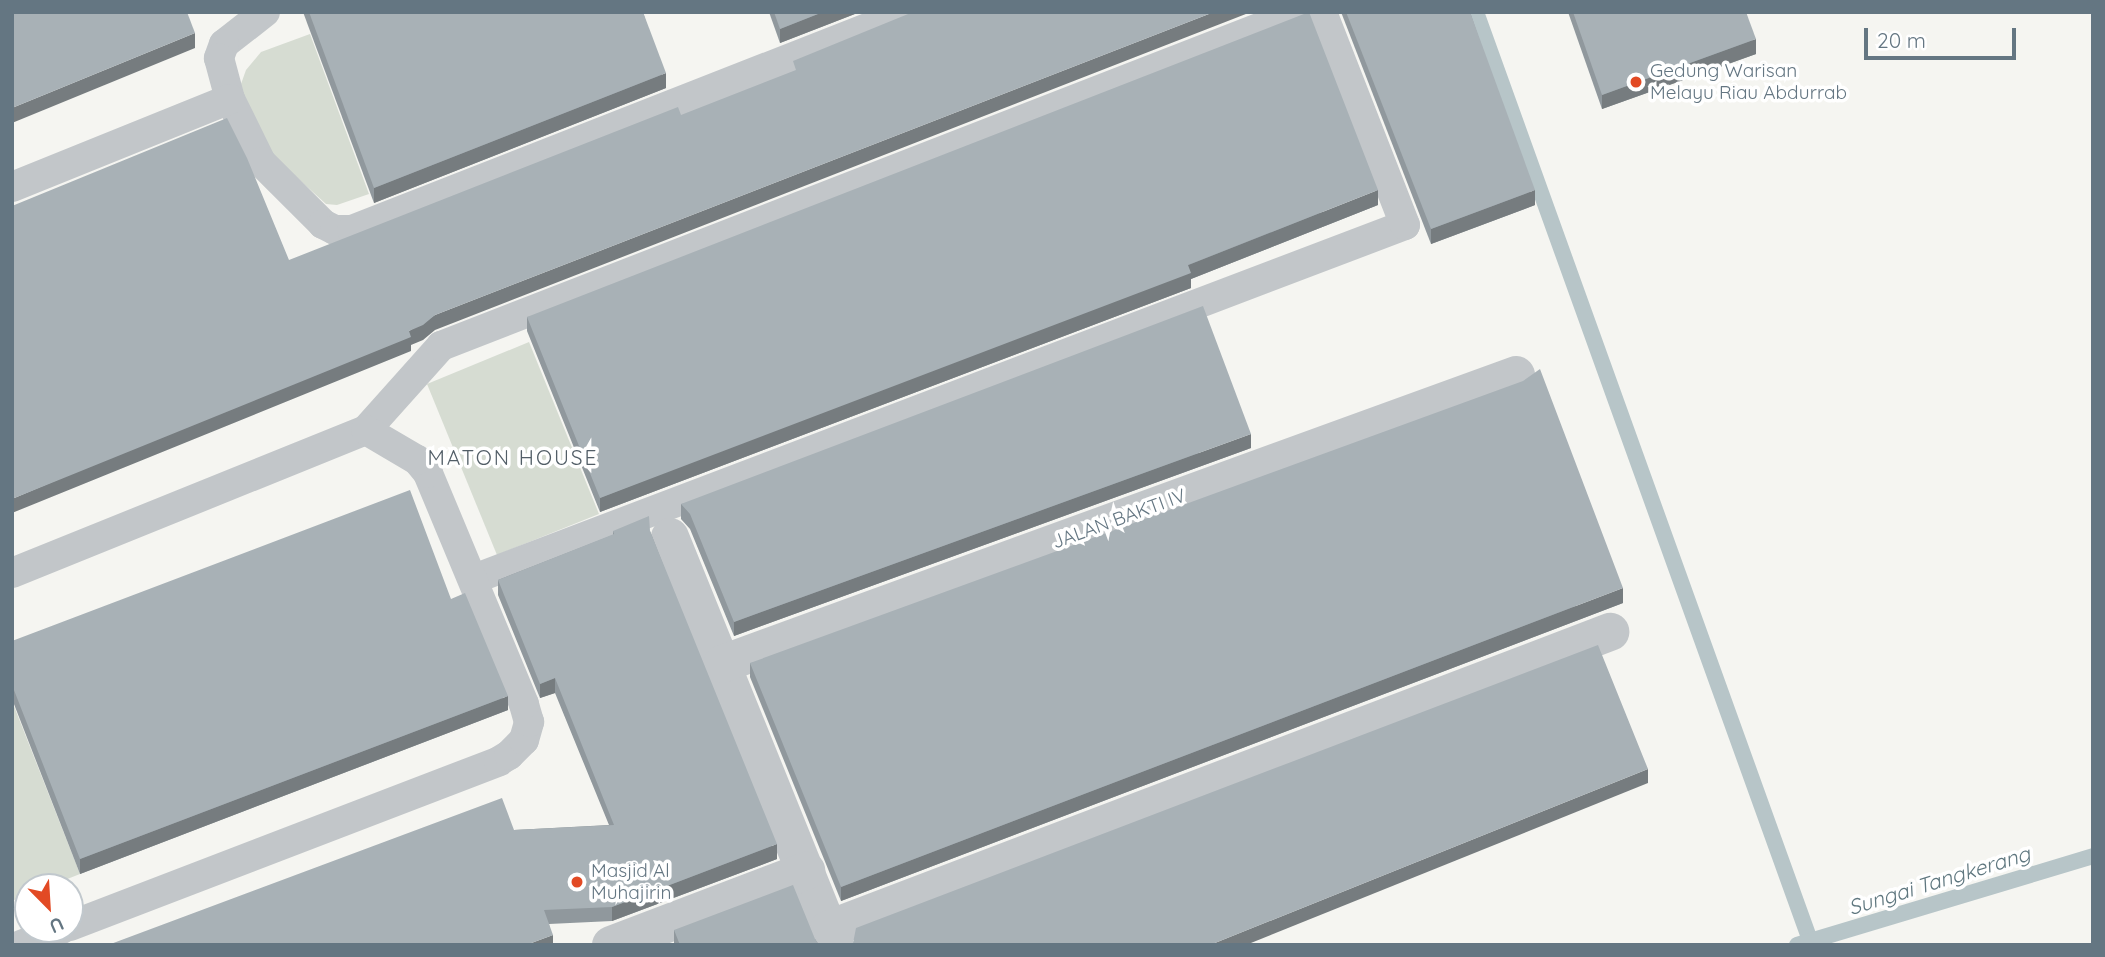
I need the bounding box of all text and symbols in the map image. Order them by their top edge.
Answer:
scale bar [1867,14,2019,58]
text: 20 m [1877,27,1926,53]
place label: Gedung Warisan Melayu Riau Abdurrab [1650,60,1847,104]
marker: Gedung Warisan Melayu Riau Abdurrab [1628,74,1644,90]
district label: MATON HOUSE [429,444,597,470]
street label: JALAN BAKTI IV [1049,484,1189,554]
water label: Sungai Tangkerang [1845,840,2033,920]
place label: Masjid Al Muhajirin [591,860,671,904]
north arrow [14,873,84,943]
marker: Masjid Al Muhajirin [569,874,585,890]
text: U [46,912,68,939]

